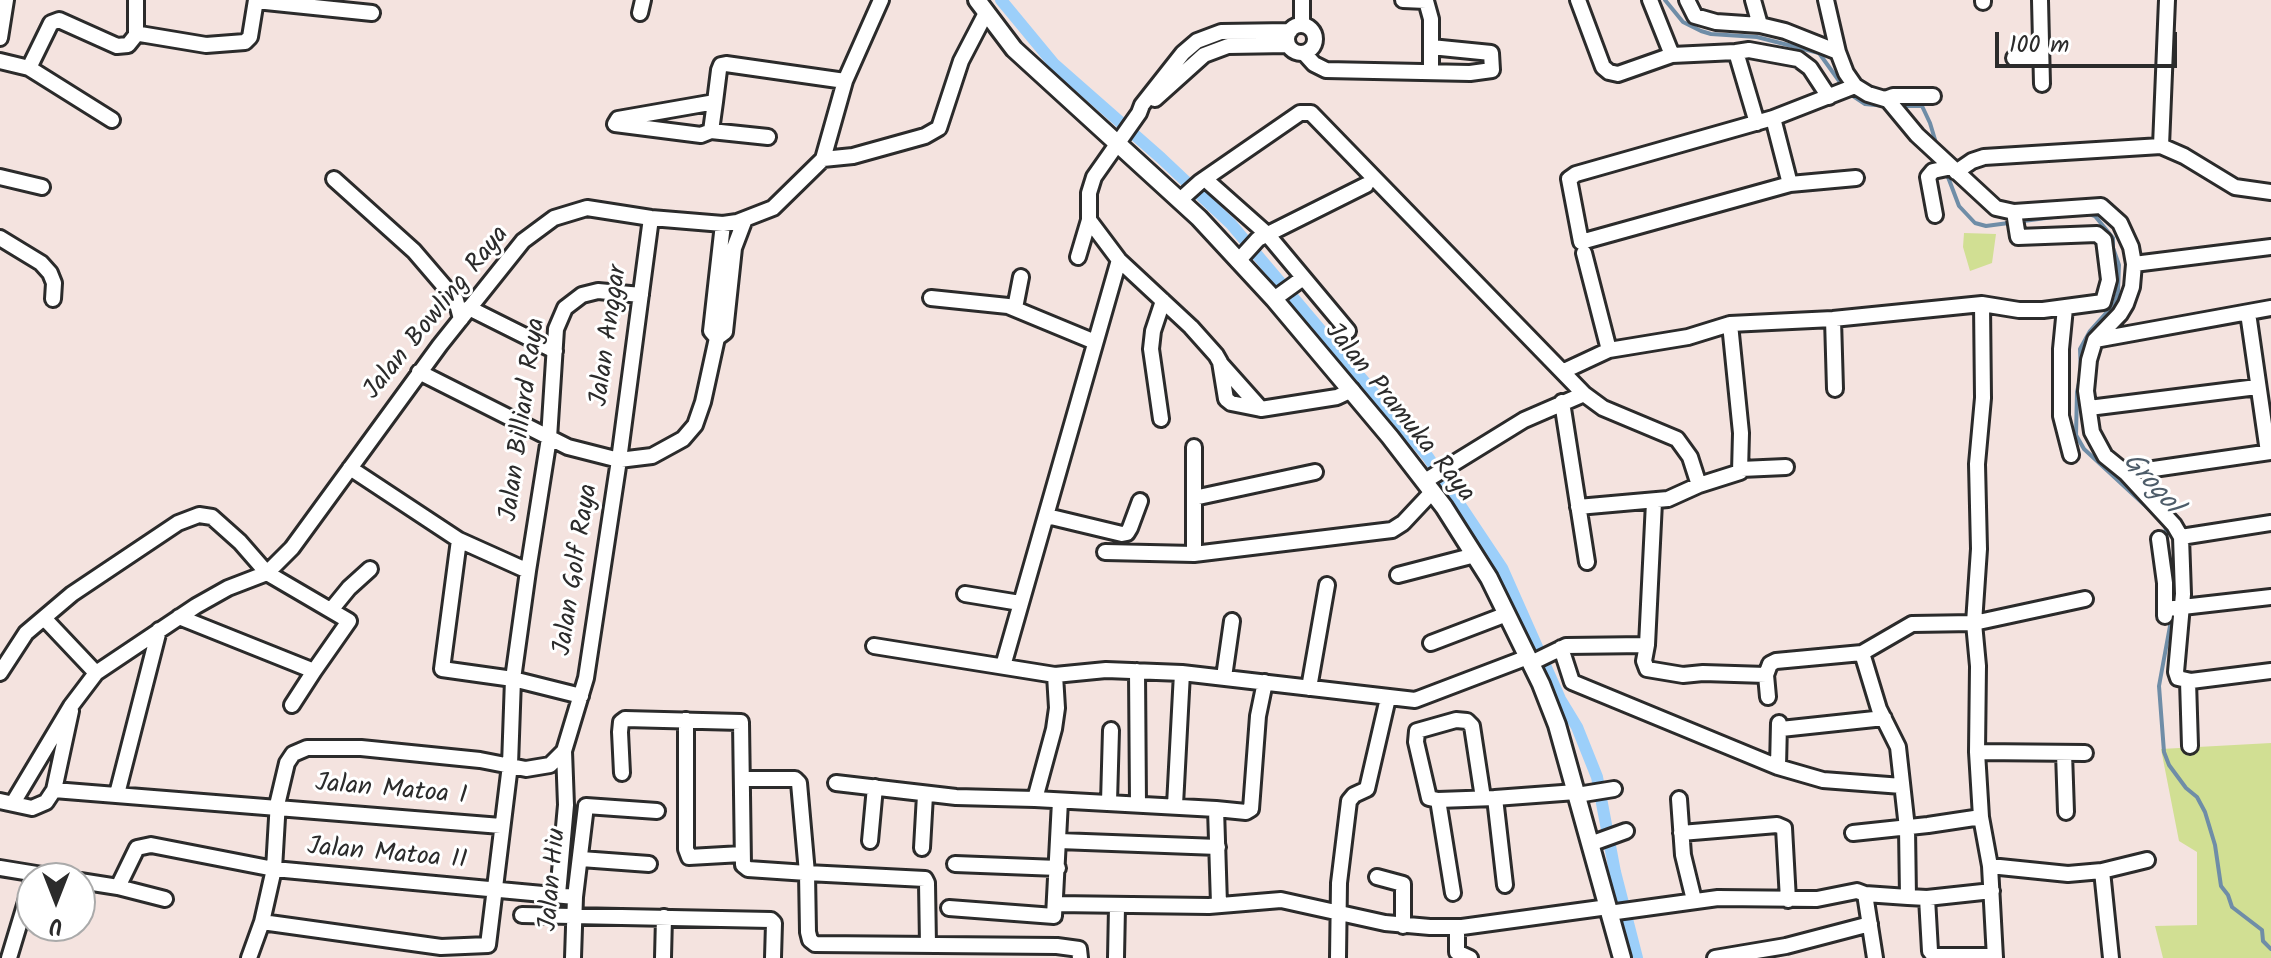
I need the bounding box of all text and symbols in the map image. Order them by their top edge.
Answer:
scale bar [1999,16,2181,66]
text: 100 m [2009,26,2069,65]
street label: Jalan Bowling Raya [359,221,517,407]
street label: Jalan Anggar [586,263,636,409]
street label: Jalan Billiard Raya [495,316,555,524]
street label: Jalan Pramuka Raya [1316,318,1480,510]
water label: Grogol [2113,447,2187,523]
street label: Jalan Golf Raya [549,482,607,658]
street label: Jalan Matoa I [314,770,468,814]
street label: Jalan Hiu [535,827,575,933]
street label: Jalan Matoa II [306,833,468,879]
north arrow [16,862,96,942]
text: U [49,907,63,942]

